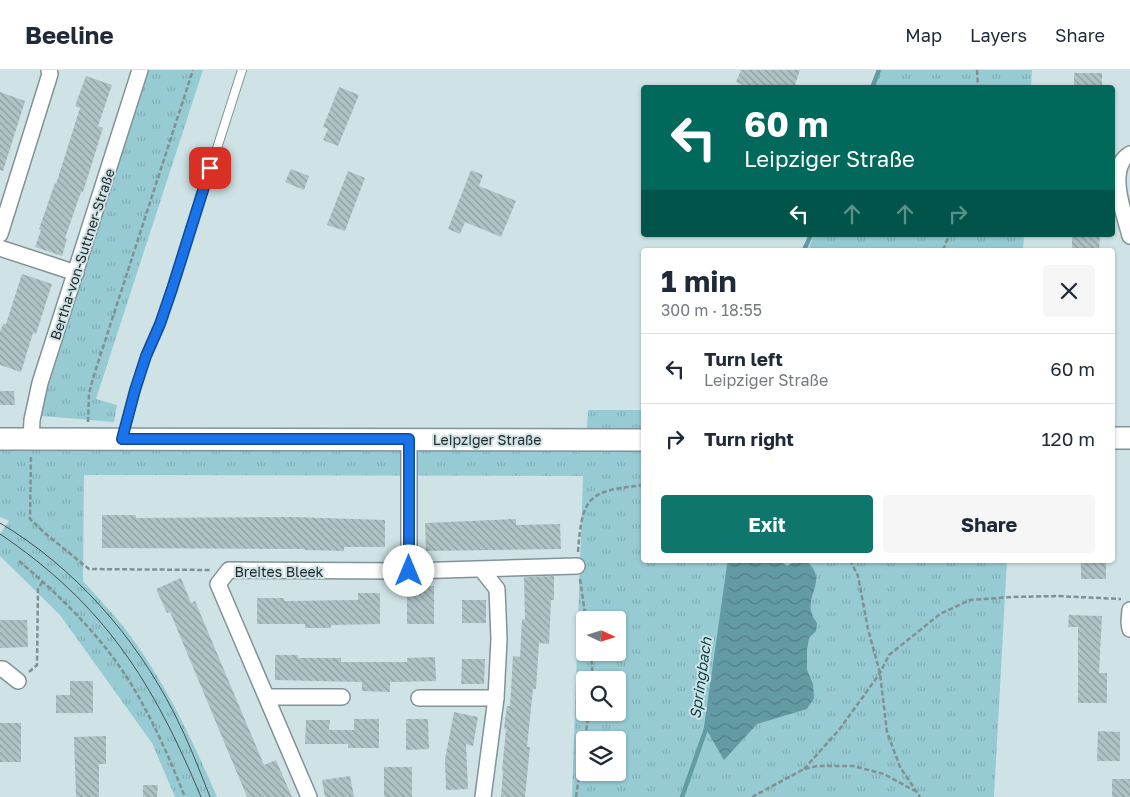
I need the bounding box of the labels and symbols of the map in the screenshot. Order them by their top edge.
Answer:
pin [189,147,231,189]
street label: Bertha-von-Suttner-Straße [46,166,118,342]
street label: Leipziger Straße [433,431,541,448]
position arrow [382,544,434,596]
street label: Breites Bleek [234,563,324,580]
north arrow [576,611,626,661]
water label: Springbach [685,635,716,720]

